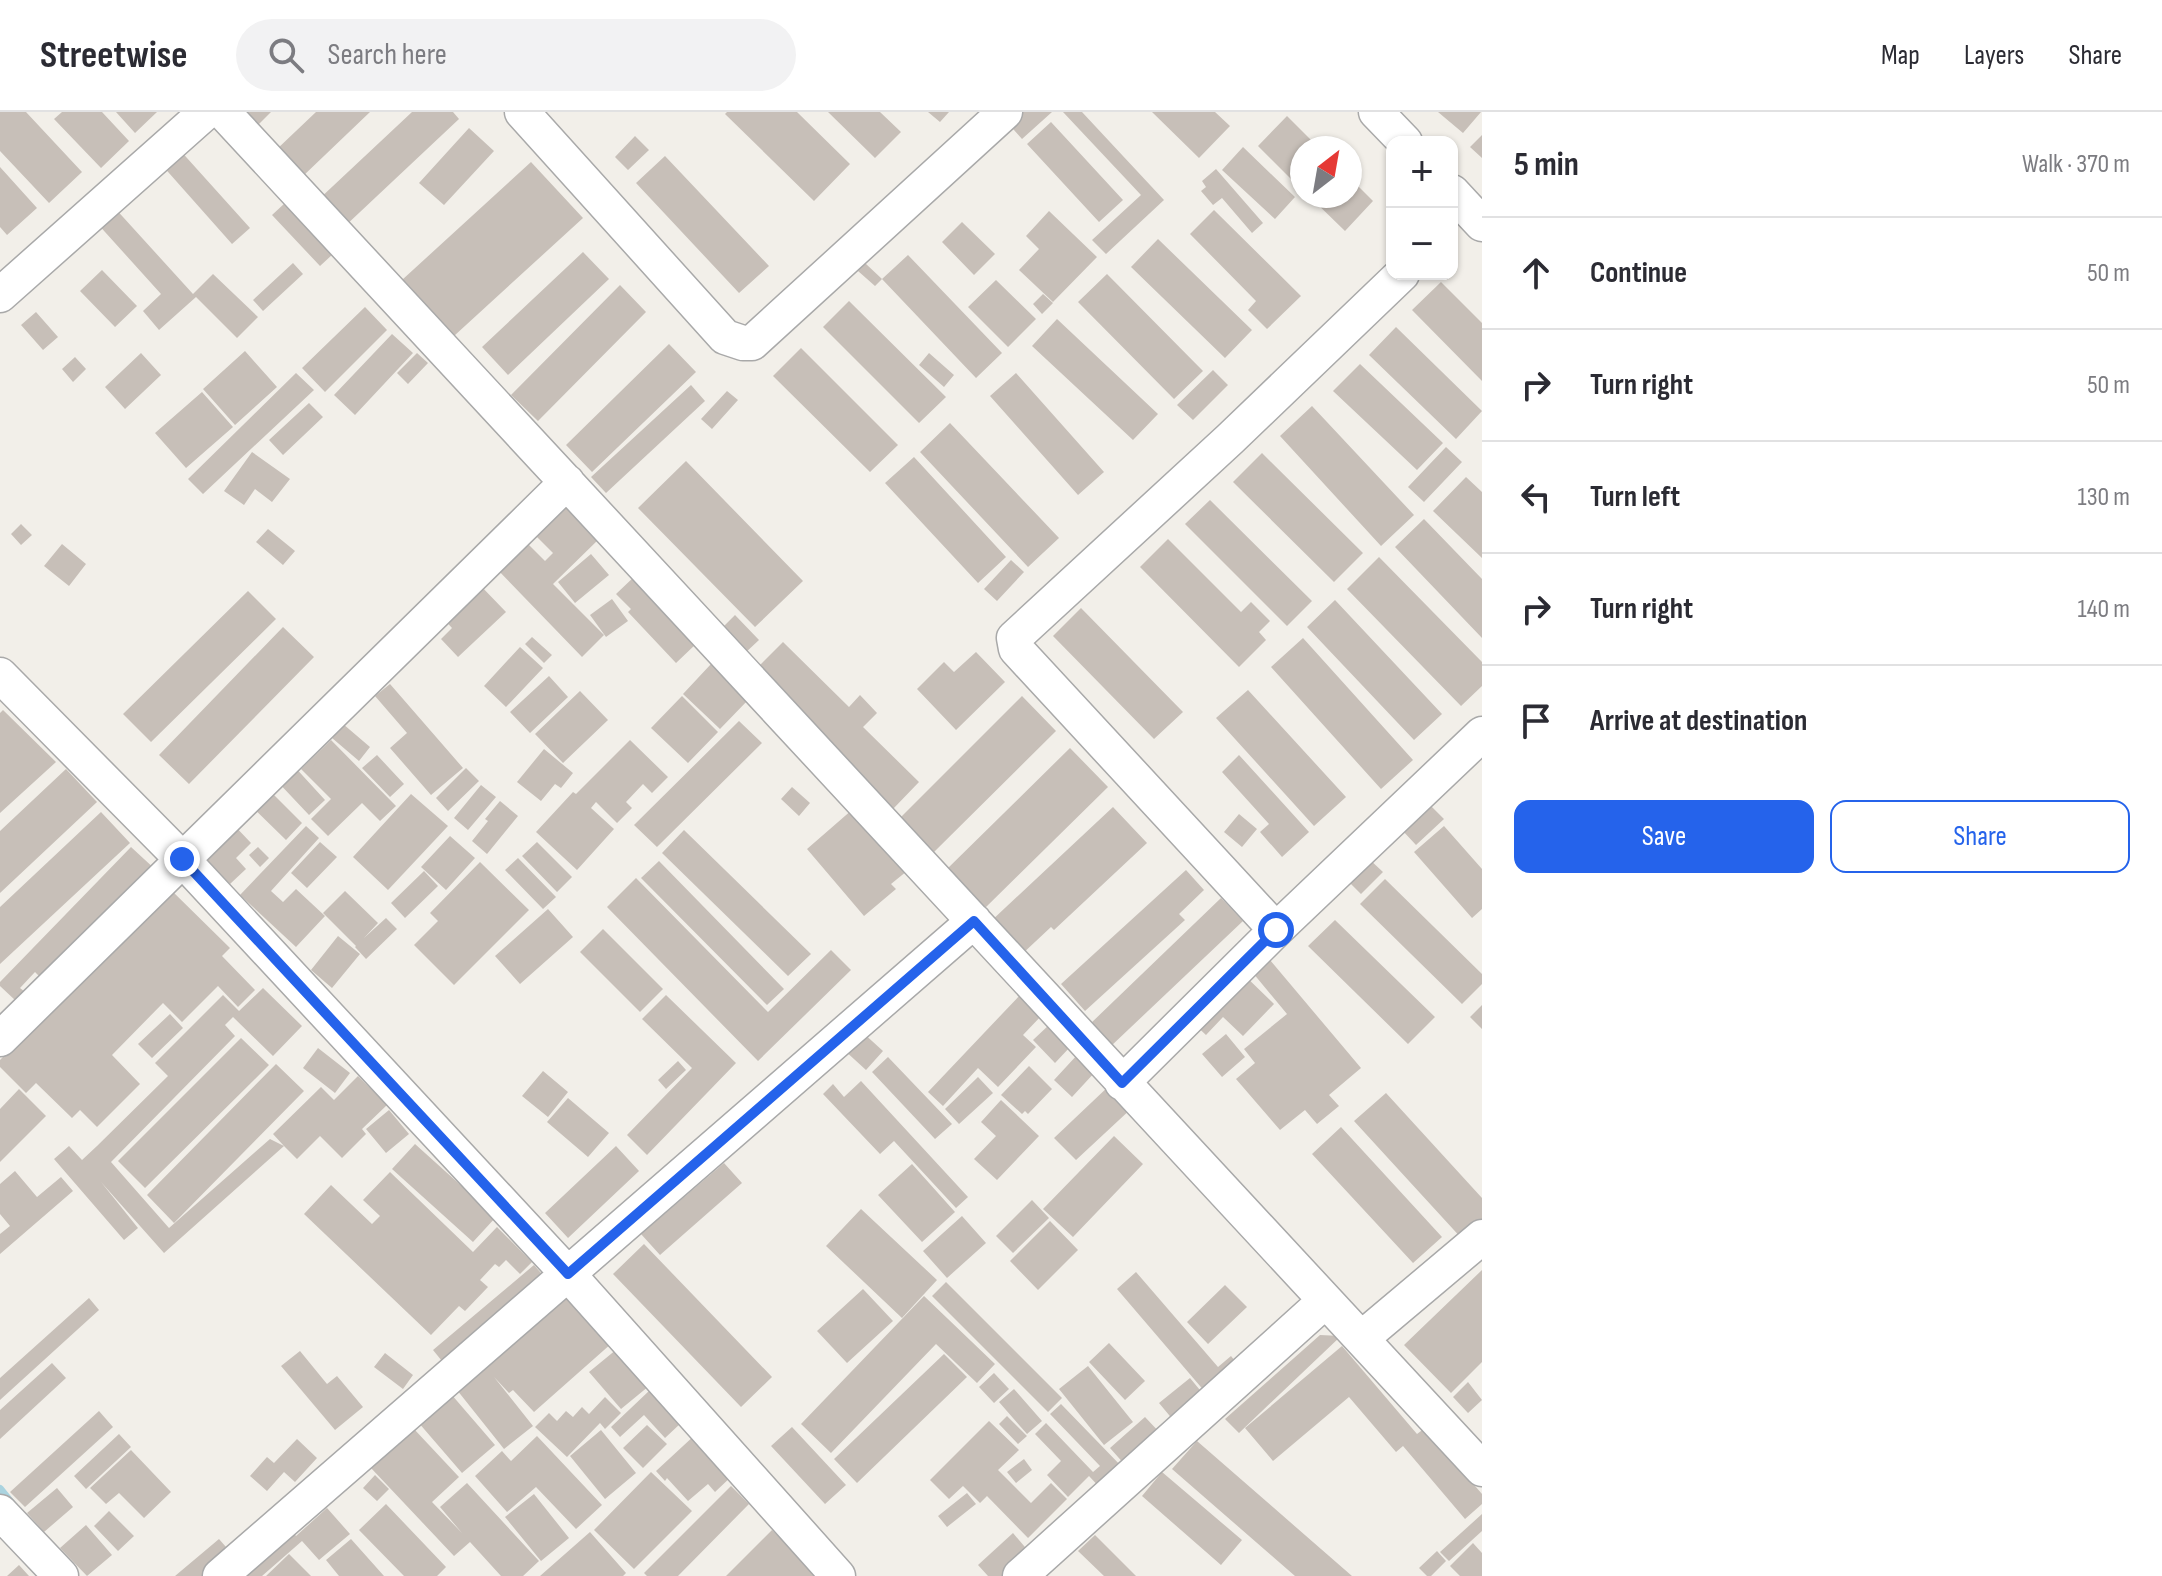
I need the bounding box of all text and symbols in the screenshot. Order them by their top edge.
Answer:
search box [236,19,796,91]
text: Streetwise [40,33,188,78]
icon: search [264,33,308,77]
text: Search here [328,37,447,73]
text: Map [1881,39,1920,72]
text: Layers [1964,39,2024,72]
text: Share [2068,39,2122,72]
north arrow [1290,136,1362,208]
map controls [1386,136,1458,280]
button: + [1386,136,1458,208]
text: 5 min [1514,144,1579,185]
text: Walk · 370 m [2022,149,2130,180]
button: − [1386,208,1458,280]
icon: ahead [1514,251,1558,295]
text: Continue [1590,255,1687,291]
text: 50 m [2087,258,2130,289]
icon: right [1514,363,1558,407]
text: Turn right [1590,367,1693,403]
text: 50 m [2087,370,2130,401]
icon: left [1514,475,1558,519]
text: Turn left [1590,479,1680,515]
text: 130 m [2078,482,2130,513]
icon: right [1514,587,1558,631]
text: Turn right [1590,591,1693,627]
text: 140 m [2078,594,2130,625]
icon: arrive [1514,699,1558,743]
text: Arrive at destination [1590,703,1807,739]
button: Save [1514,800,1814,873]
button: Share [1830,800,2130,873]
route end [164,841,200,877]
route start [1258,912,1294,948]

